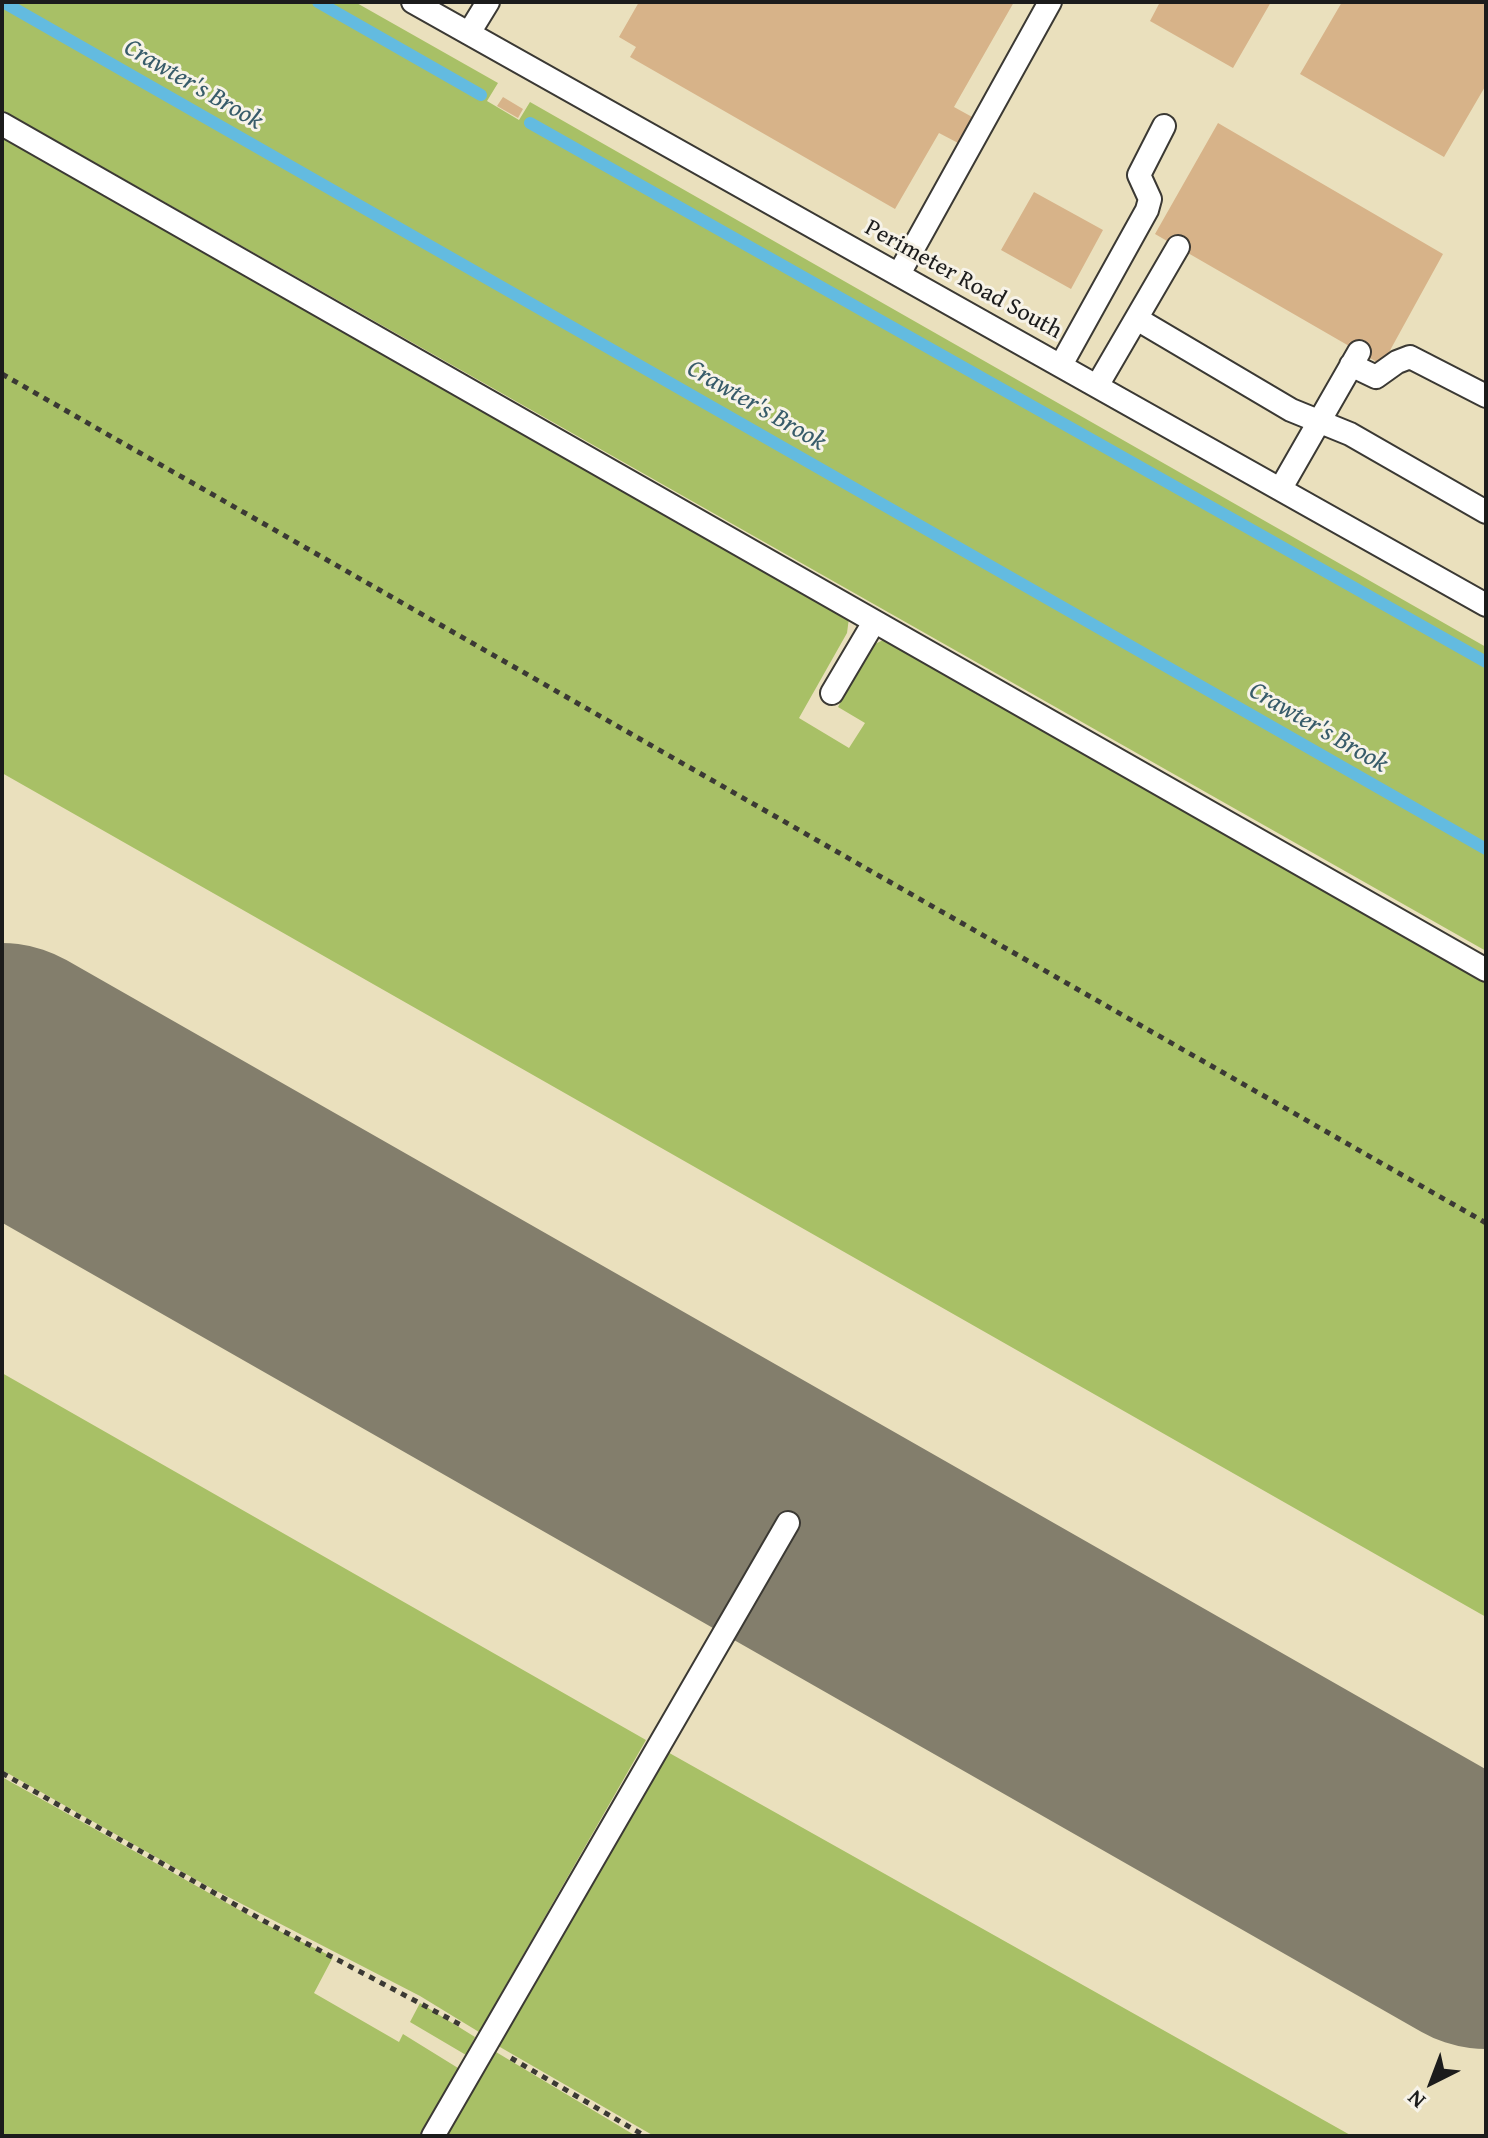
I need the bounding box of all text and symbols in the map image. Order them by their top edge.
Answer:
water label: Crawter's Brook [118,33,268,137]
street label: Perimeter Road South [859,214,1067,346]
water label: Crawter's Brook [681,354,831,458]
water label: Crawter's Brook [1243,676,1393,780]
north arrow [1392,2042,1472,2122]
text: N [1400,2083,1432,2117]

